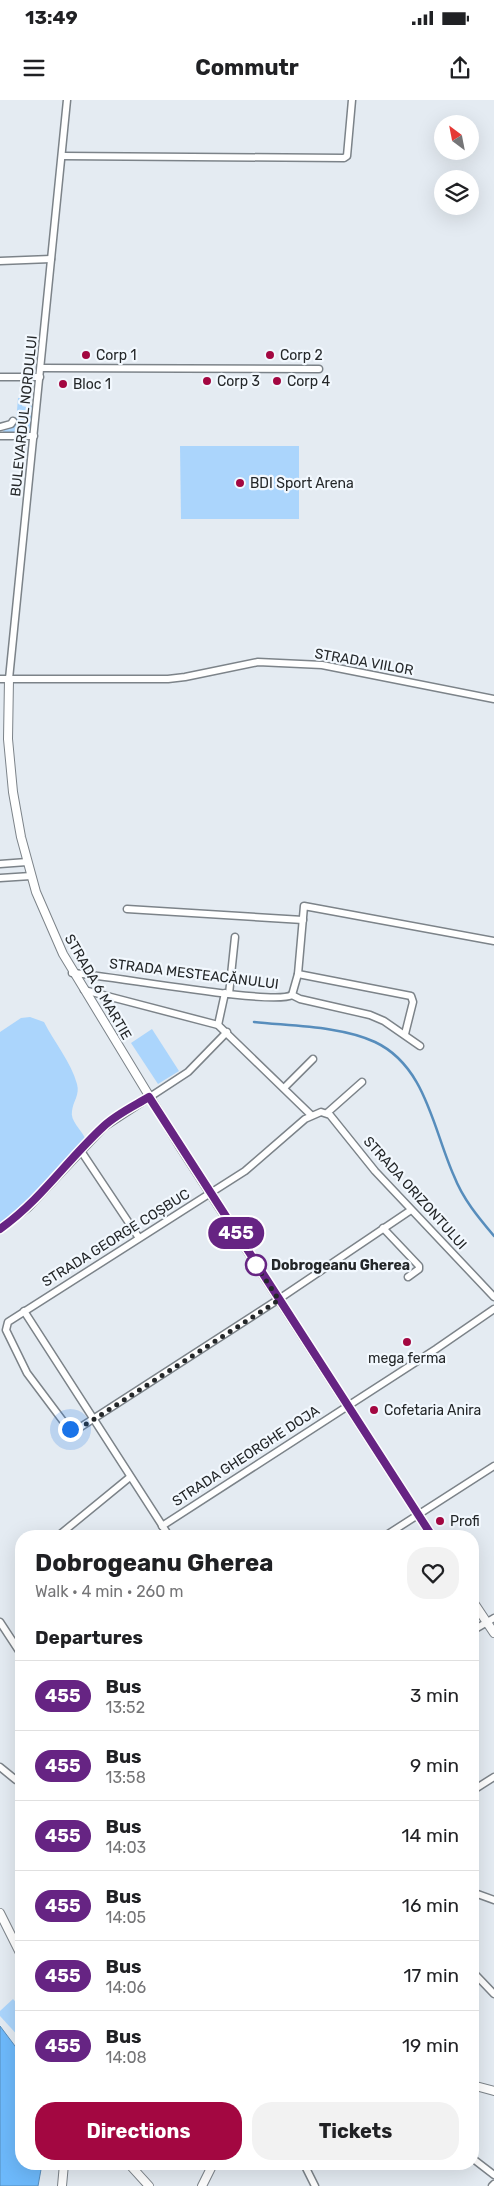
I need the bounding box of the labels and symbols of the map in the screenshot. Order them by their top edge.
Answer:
north arrow [434,115,479,160]
street label: BULEVARDUL NORDULUI [7,335,41,497]
place label: Corp 1 [96,347,136,364]
place label: Corp 2 [280,347,323,364]
marker: Corp 1 [80,349,92,361]
marker: Corp 2 [264,349,276,361]
place label: Corp 3 [217,373,260,390]
place label: Corp 4 [287,373,330,390]
marker: Corp 3 [201,375,213,387]
marker: Corp 4 [271,375,283,387]
place label: Bloc 1 [73,376,111,393]
marker: Bloc 1 [57,378,69,390]
place label: BDI Sport Arena [250,475,354,492]
marker: BDI Sport Arena [234,477,246,489]
street label: STRADA VIILOR [313,645,415,679]
street label: STRADA 6 MARTIE [61,931,135,1043]
street label: STRADA MESTEACĂNULUI [108,954,280,993]
street label: STRADA ORIZONTULUI [360,1133,470,1253]
street label: STRADA GEORGE COȘBUC [39,1185,193,1291]
line badge: 455 [207,1217,265,1249]
marker: Dobrogeanu Gherea [245,1254,267,1276]
place label: Dobrogeanu Gherea [271,1257,410,1274]
marker: mega ferma [401,1336,413,1348]
place label: mega ferma [368,1350,446,1367]
street label: STRADA GHEORGHE DOJA [169,1402,323,1510]
place label: Cofetaria Anira [384,1402,481,1419]
marker: Cofetaria Anira [368,1404,380,1416]
your location [58,1417,83,1442]
place label: Profi [450,1513,480,1530]
marker: Profi [434,1515,446,1527]

